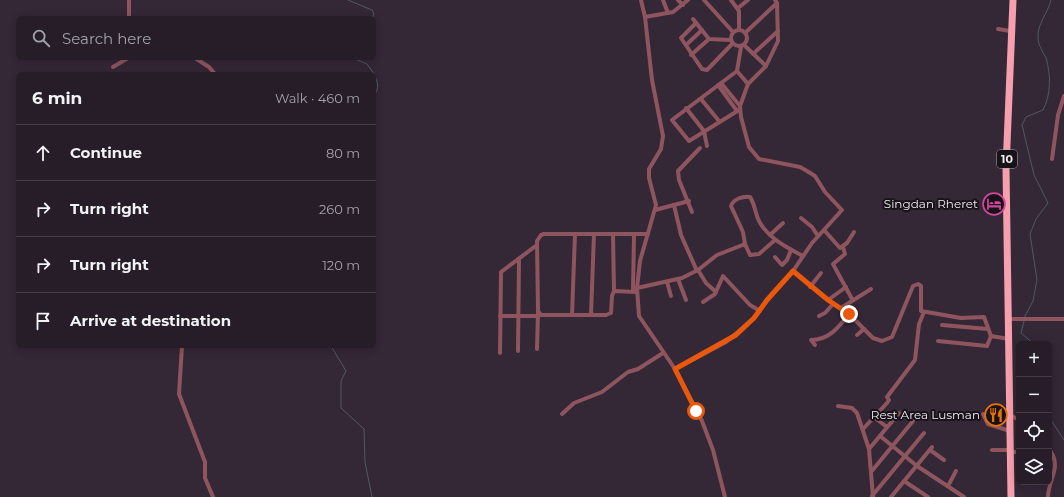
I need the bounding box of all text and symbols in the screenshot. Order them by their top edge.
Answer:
search box [16,16,376,60]
icon: search [30,27,52,49]
text: Search here [62,29,151,48]
text: 6 min [32,88,82,108]
text: Walk · 460 m [275,90,360,106]
icon: ahead [32,142,54,164]
text: Continue [70,143,142,162]
text: 80 m [326,145,360,161]
road number: 10 [997,150,1017,168]
hotel icon: Singdan Rheret [981,191,1007,217]
place label: Singdan Rheret [884,196,978,211]
icon: right [32,198,54,220]
text: Turn right [70,199,149,218]
text: 260 m [319,201,360,217]
icon: right [32,254,54,276]
text: Turn right [70,255,149,274]
text: 120 m [322,257,360,273]
route end [840,305,858,323]
icon: arrive [32,310,54,332]
text: Arrive at destination [70,311,231,330]
map controls [1016,341,1052,485]
button: + [1016,341,1052,377]
button: − [1016,377,1052,413]
route start [687,402,705,420]
restaurant icon: Rest Area Lusman [983,402,1009,428]
place label: Rest Area Lusman [871,407,980,422]
button: locate [1016,413,1052,449]
button: layers [1016,449,1052,485]

